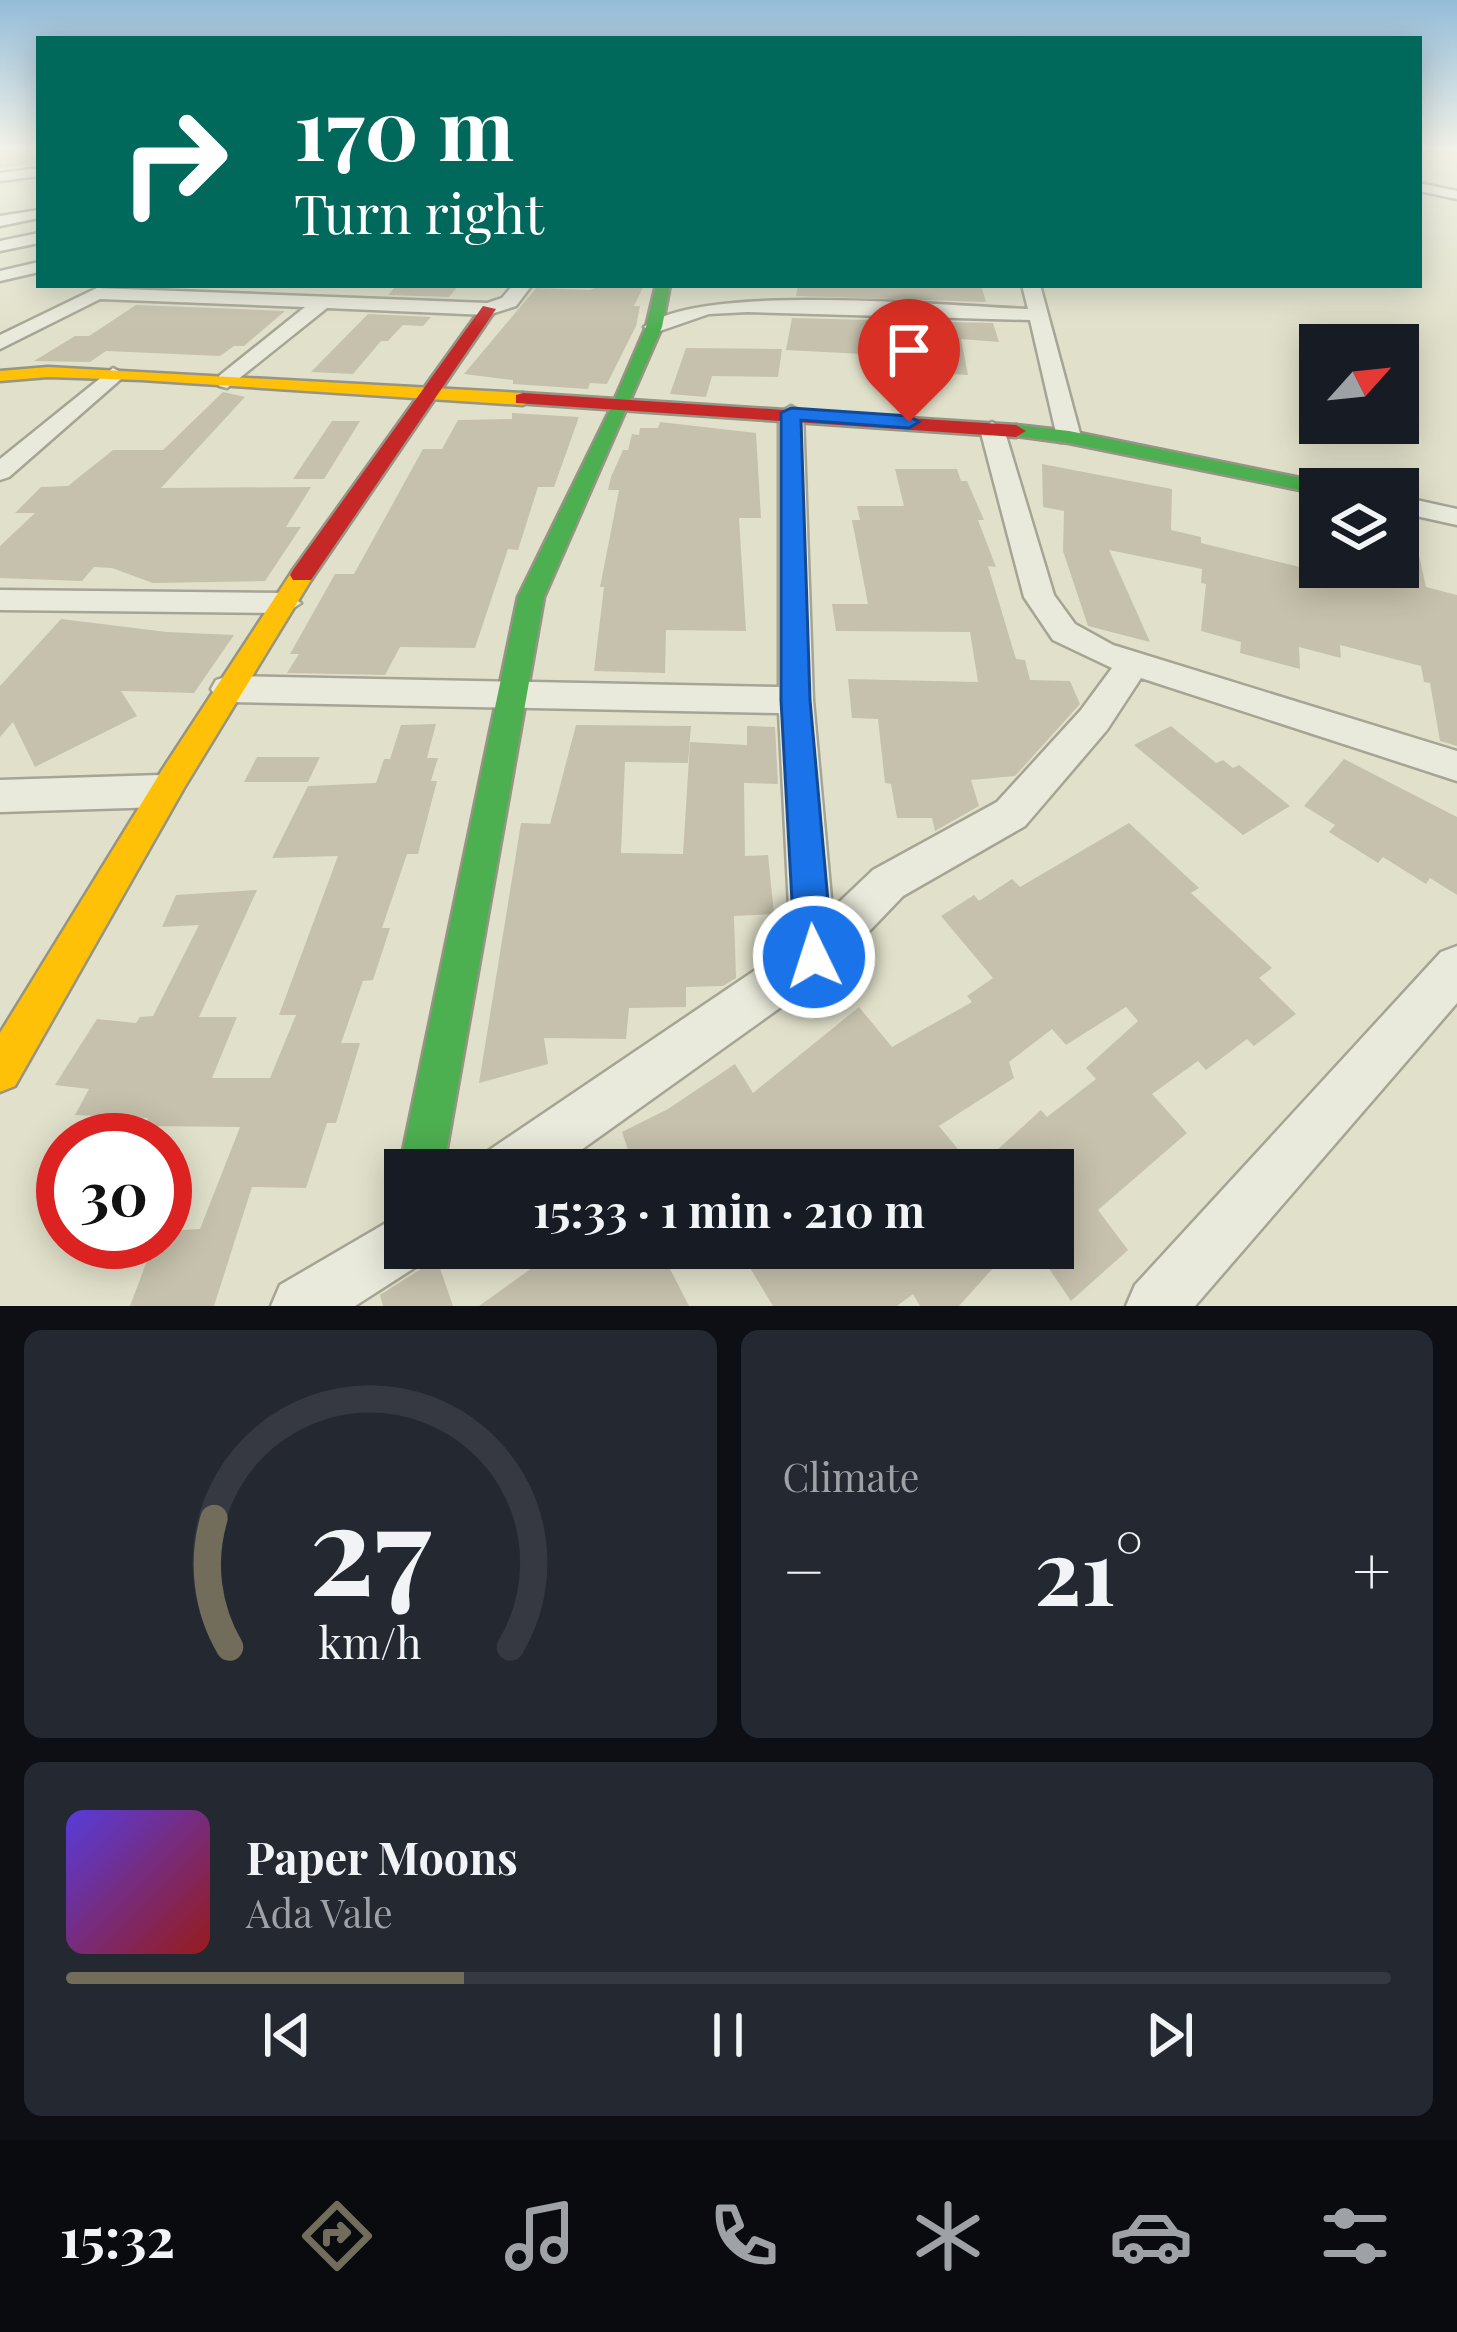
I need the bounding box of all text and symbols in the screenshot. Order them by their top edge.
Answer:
text: 170 m [294,70,514,182]
icon: right [96,84,252,240]
text: Turn right [294,177,544,249]
pin [858,299,960,422]
icon: arrive [876,317,942,383]
north arrow [1299,324,1419,444]
map controls [1299,324,1419,588]
button: layers [1299,468,1419,588]
position arrow [751,894,877,1020]
speed limit sign: 30 [36,1113,192,1269]
text: 15:33 · 1 min · 210 m [533,1179,925,1239]
text: Climate [783,1450,920,1502]
text: 27 [309,1461,431,1627]
text: 21° [1034,1509,1143,1629]
text: − [783,1525,825,1613]
text: + [1352,1525,1391,1613]
text: km/h [319,1613,422,1670]
text: Paper Moons [246,1826,518,1886]
text: Ada Vale [246,1886,393,1938]
icon: previous [254,2002,320,2068]
icon: pause [695,2002,761,2068]
icon: next [1137,2002,1203,2068]
icon: directions [295,2194,379,2278]
icon: music [498,2194,582,2278]
icon: phone [702,2194,786,2278]
icon: climate [906,2194,990,2278]
icon: car [1109,2194,1193,2278]
icon: filters [1313,2194,1397,2278]
text: 15:32 [60,2200,175,2272]

